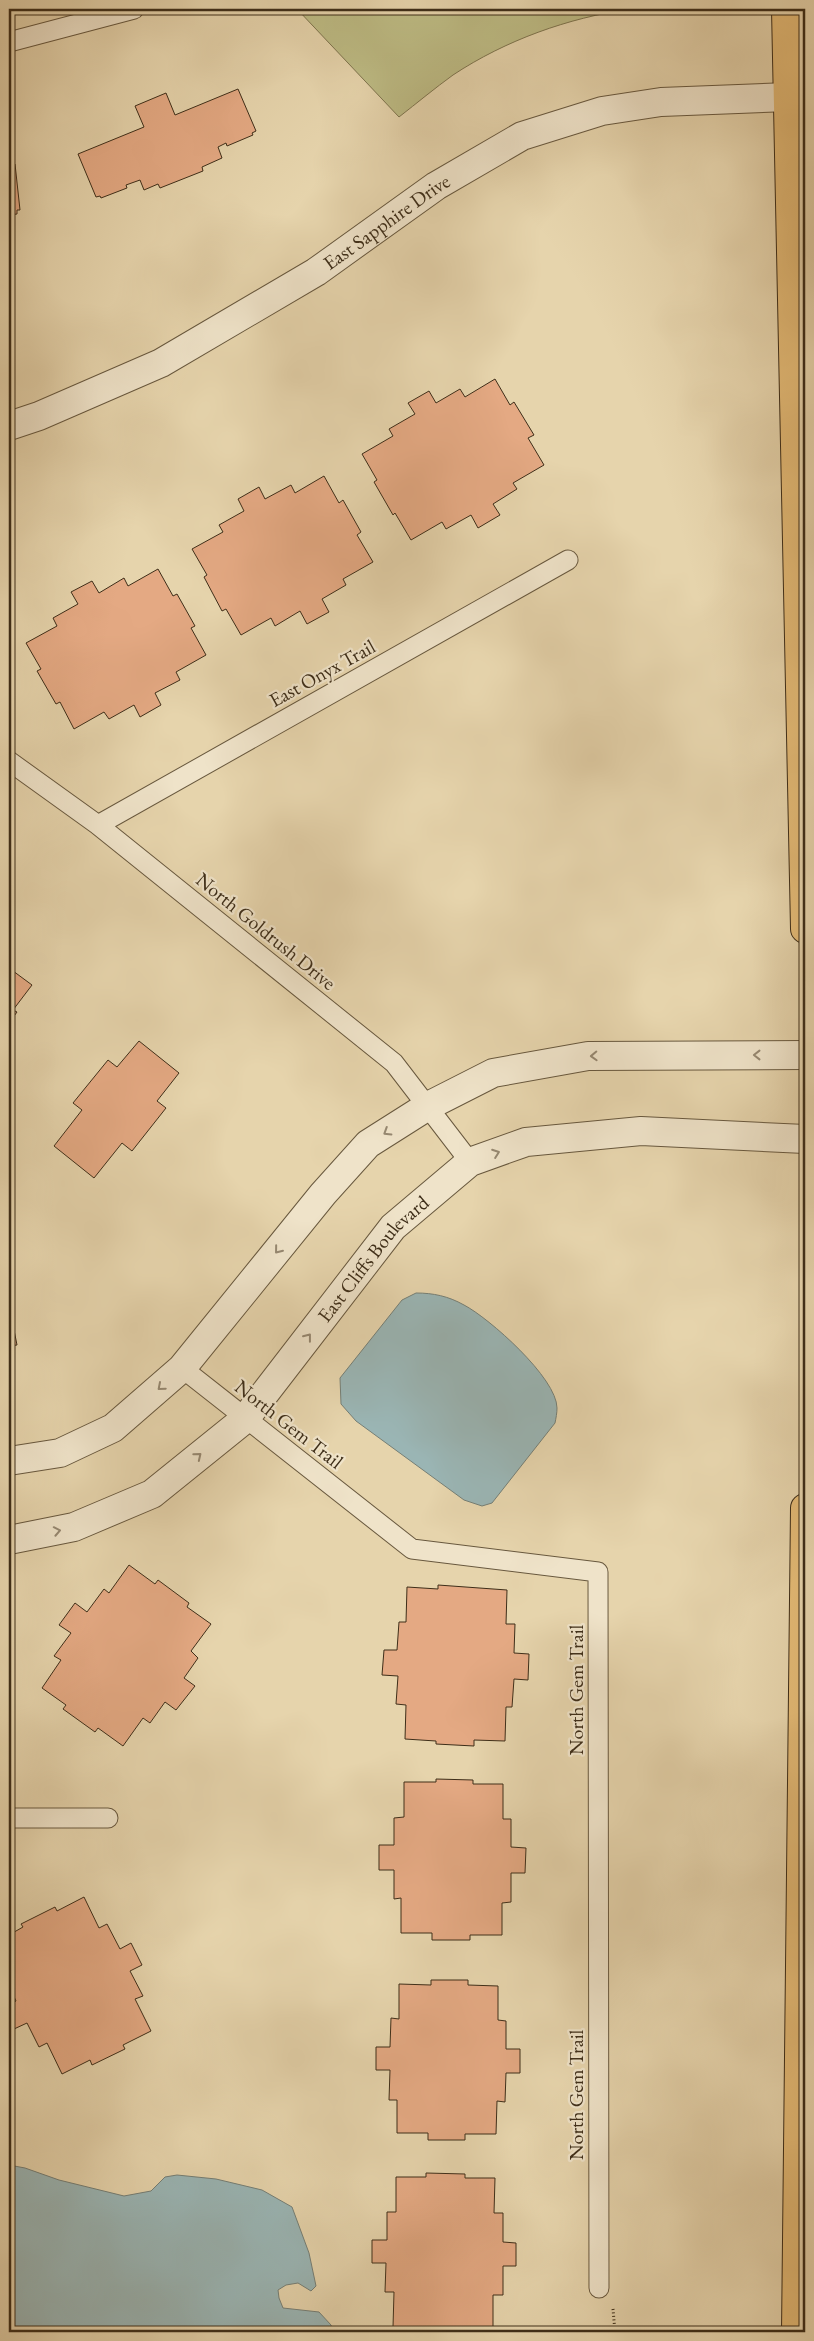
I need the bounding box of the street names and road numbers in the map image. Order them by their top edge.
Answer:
street label: East Sapphire Drive [318,168,455,276]
street label: East Onyx Trail [264,633,380,713]
street label: North Goldrush Drive [191,867,341,996]
street label: East Cliffs Boulevard [312,1189,435,1327]
street label: North Gem Trail [229,1374,349,1475]
street label: North Gem Trail [563,1624,589,1755]
street label: North Gem Trail [563,2029,589,2160]

